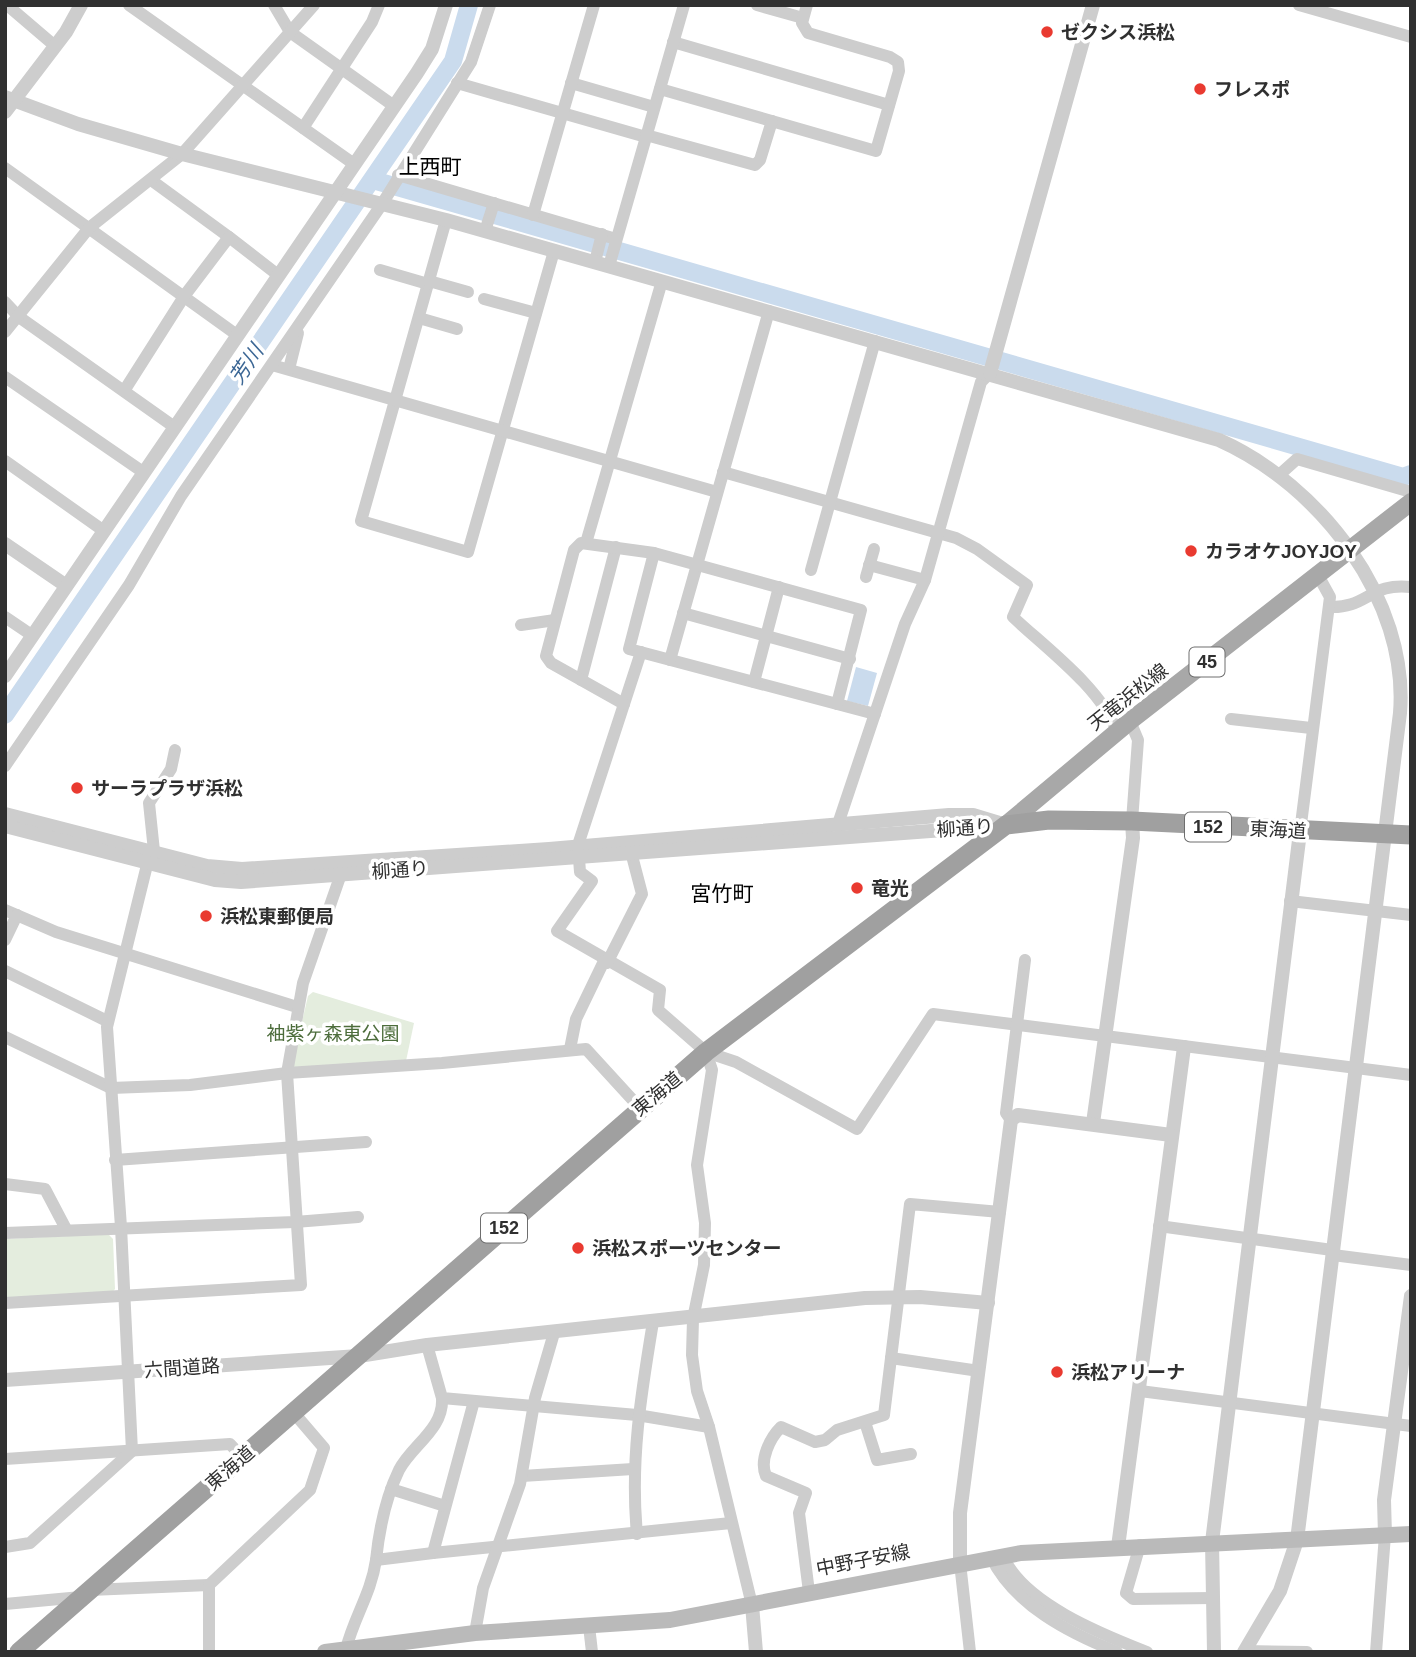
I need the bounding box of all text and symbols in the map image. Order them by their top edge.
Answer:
place label: ゼクシス浜松 [1061,22,1175,43]
marker: ゼクシス浜松 [1039,24,1055,40]
place label: フレスポ [1214,79,1290,100]
marker: フレスポ [1192,81,1208,97]
district label: 上西町 [399,155,462,178]
water label: 芳川 [225,339,268,388]
place label: カラオケJOYJOY [1205,541,1357,562]
marker: カラオケJOYJOY [1183,543,1199,559]
road number: 45 [1190,648,1224,676]
street label: 天竜浜松線 [1084,659,1172,735]
place label: サーラプラザ浜松 [91,778,243,799]
marker: サーラプラザ浜松 [69,780,85,796]
road number: 152 [1185,812,1231,842]
street label: 柳通り [936,816,994,840]
street label: 東海道 [1249,818,1307,842]
street label: 柳通り [371,858,429,882]
place label: 竜光 [871,878,909,899]
marker: 竜光 [849,880,865,896]
district label: 宮竹町 [691,882,754,905]
place label: 浜松東郵便局 [220,906,334,927]
marker: 浜松東郵便局 [198,908,214,924]
park label: 袖紫ヶ森東公園 [266,1023,400,1044]
street label: 東海道 [628,1068,686,1120]
road number: 152 [481,1213,527,1242]
place label: 浜松スポーツセンター [592,1238,782,1259]
marker: 浜松スポーツセンター [570,1240,586,1256]
street label: 六間道路 [143,1355,221,1381]
place label: 浜松アリーナ [1071,1362,1185,1383]
marker: 浜松アリーナ [1049,1364,1065,1380]
street label: 東海道 [202,1441,258,1495]
street label: 中野子安線 [814,1541,912,1579]

